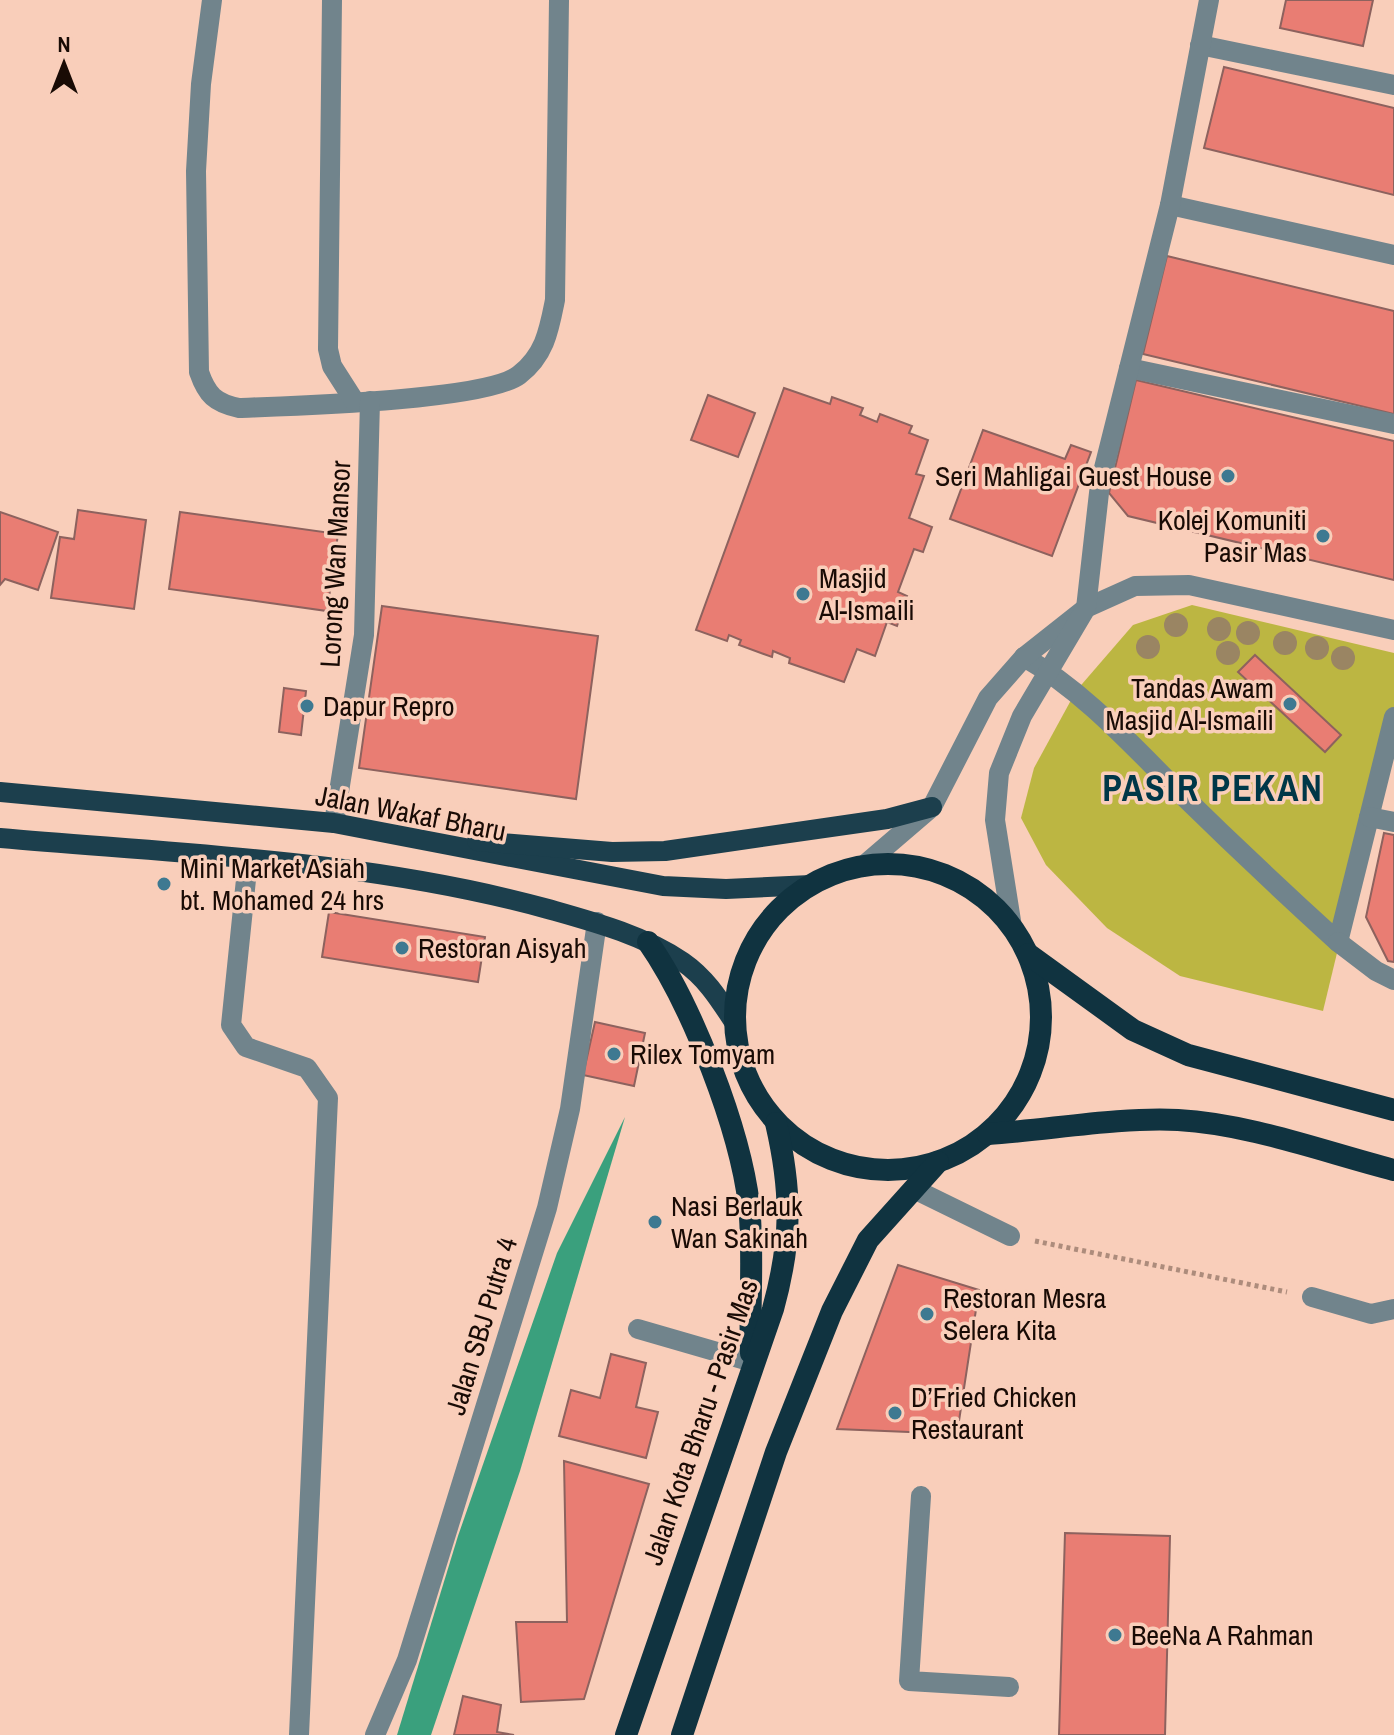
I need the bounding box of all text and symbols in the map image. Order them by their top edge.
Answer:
north arrow [24,24,104,104]
text: N [57,29,71,59]
place label: Seri Mahligai Guest House [935,457,1212,495]
street label: Lorong Wan Mansor [311,459,359,668]
marker: Seri Mahligai Guest House [1219,467,1237,485]
place label: Kolej Komuniti Pasir Mas [1158,501,1307,571]
marker: Kolej Komuniti Pasir Mas [1314,527,1332,545]
place label: Masjid Al-Ismaili [818,559,915,629]
marker: Masjid Al-Ismaili [794,585,812,603]
place label: Tandas Awam Masjid Al-Ismaili [1106,669,1274,739]
place label: Dapur Repro [323,687,454,725]
marker: Tandas Awam Masjid Al-Ismaili [1281,695,1299,713]
marker: Dapur Repro [298,697,316,715]
district label: PASIR PEKAN [1102,764,1324,812]
street label: Jalan Wakaf Bharu [313,776,509,850]
place label: Mini Market Asiah bt. Mohamed 24 hrs [180,849,384,919]
marker: Mini Market Asiah bt. Mohamed 24 hrs [155,875,173,893]
place label: Restoran Aisyah [418,929,586,967]
marker: Restoran Aisyah [393,939,411,957]
place label: Rilex Tomyam [630,1035,775,1073]
marker: Rilex Tomyam [605,1045,623,1063]
place label: Nasi Berlauk Wan Sakinah [671,1187,808,1257]
marker: Nasi Berlauk Wan Sakinah [646,1213,664,1231]
street label: Jalan SBJ Putra 4 [436,1232,526,1419]
street label: Jalan Kota Bharu - Pasir Mas [633,1274,767,1570]
place label: Restoran Mesra Selera Kita [943,1279,1107,1349]
marker: Restoran Mesra Selera Kita [918,1305,936,1323]
place label: D’Fried Chicken Restaurant [911,1378,1077,1448]
marker: D’Fried Chicken Restaurant [886,1404,904,1422]
place label: BeeNa A Rahman [1131,1616,1314,1654]
marker: BeeNa A Rahman [1106,1626,1124,1644]

